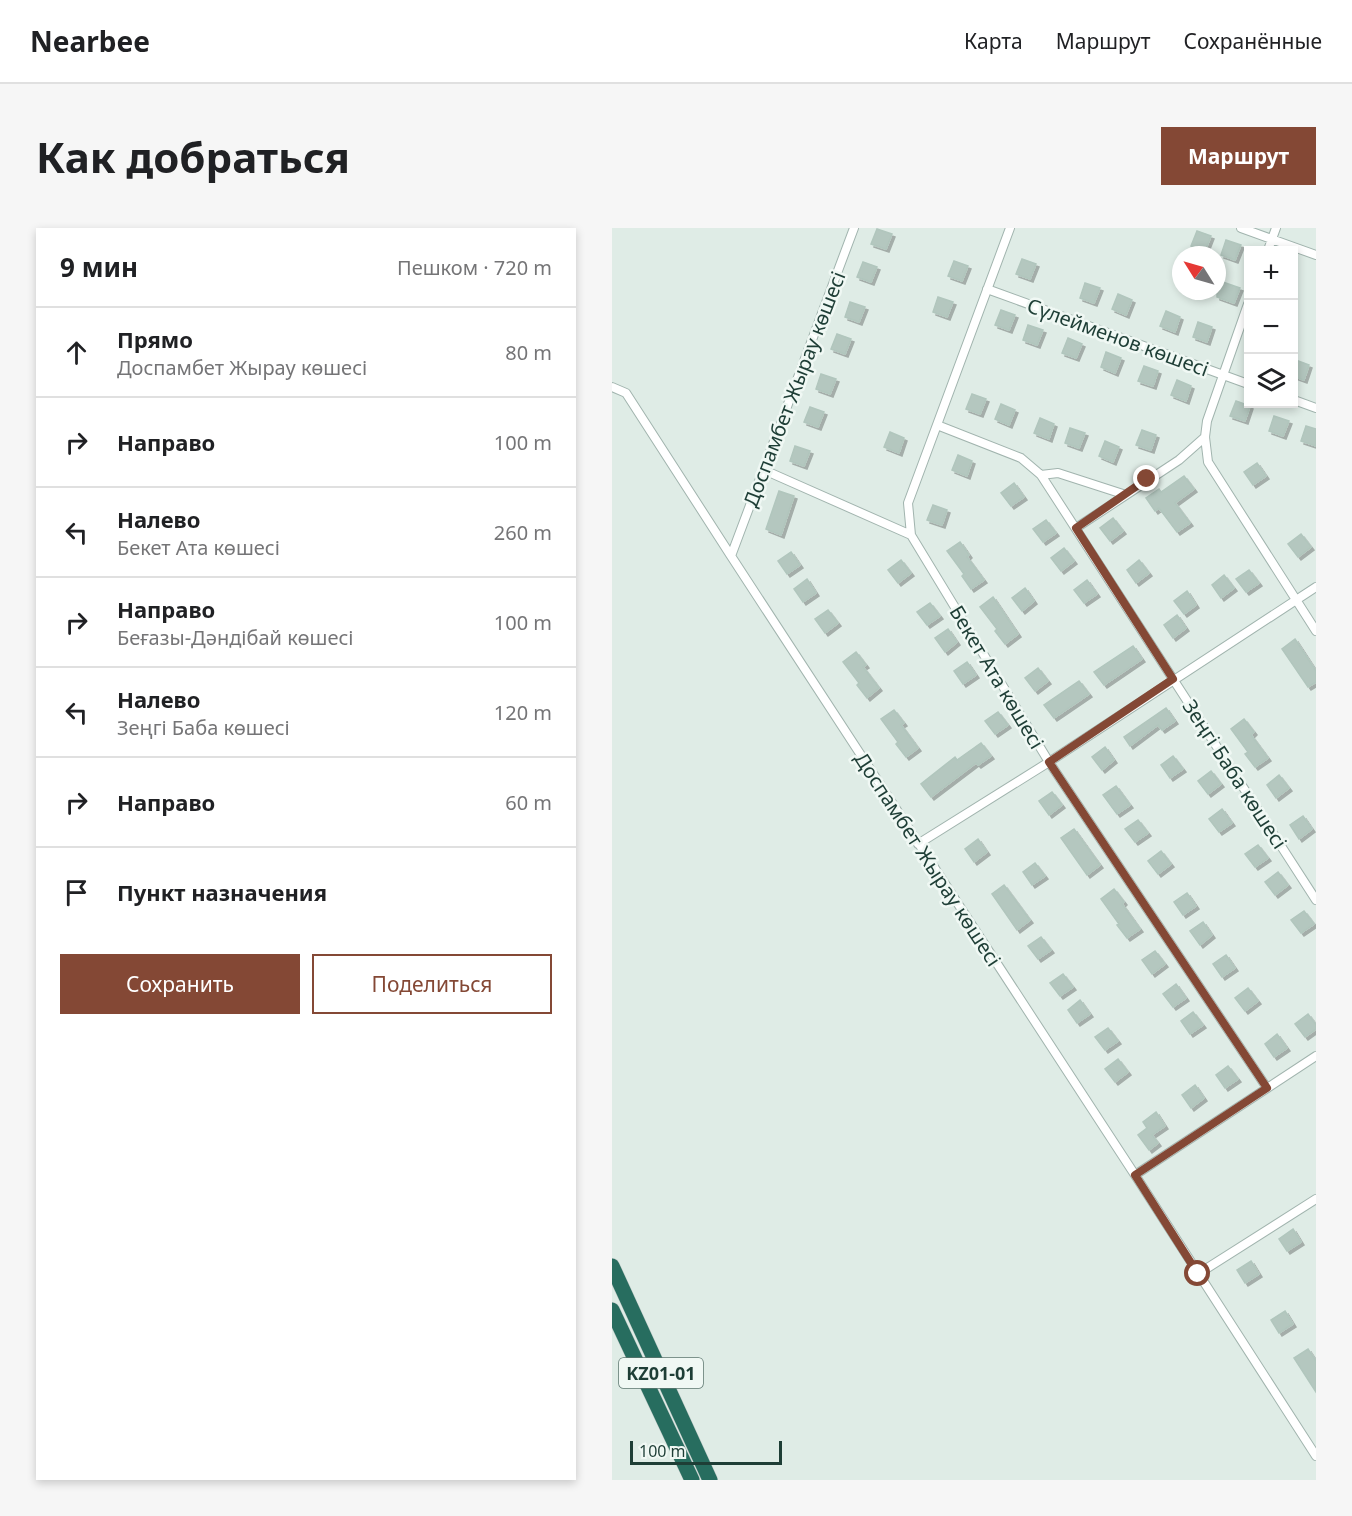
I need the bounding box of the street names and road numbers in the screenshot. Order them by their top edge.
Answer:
street label: Доспамбет Жырау көшесі [737,267,851,511]
street label: Сүлейменов көшесі [1023,292,1213,382]
street label: Бекет Ата көшесі [943,600,1051,754]
street label: Зеңгі Баба көшесі [1177,694,1293,854]
street label: Доспамбет Жырау көшесі [849,747,1007,971]
road number: KZ01-01 [619,1358,703,1388]

